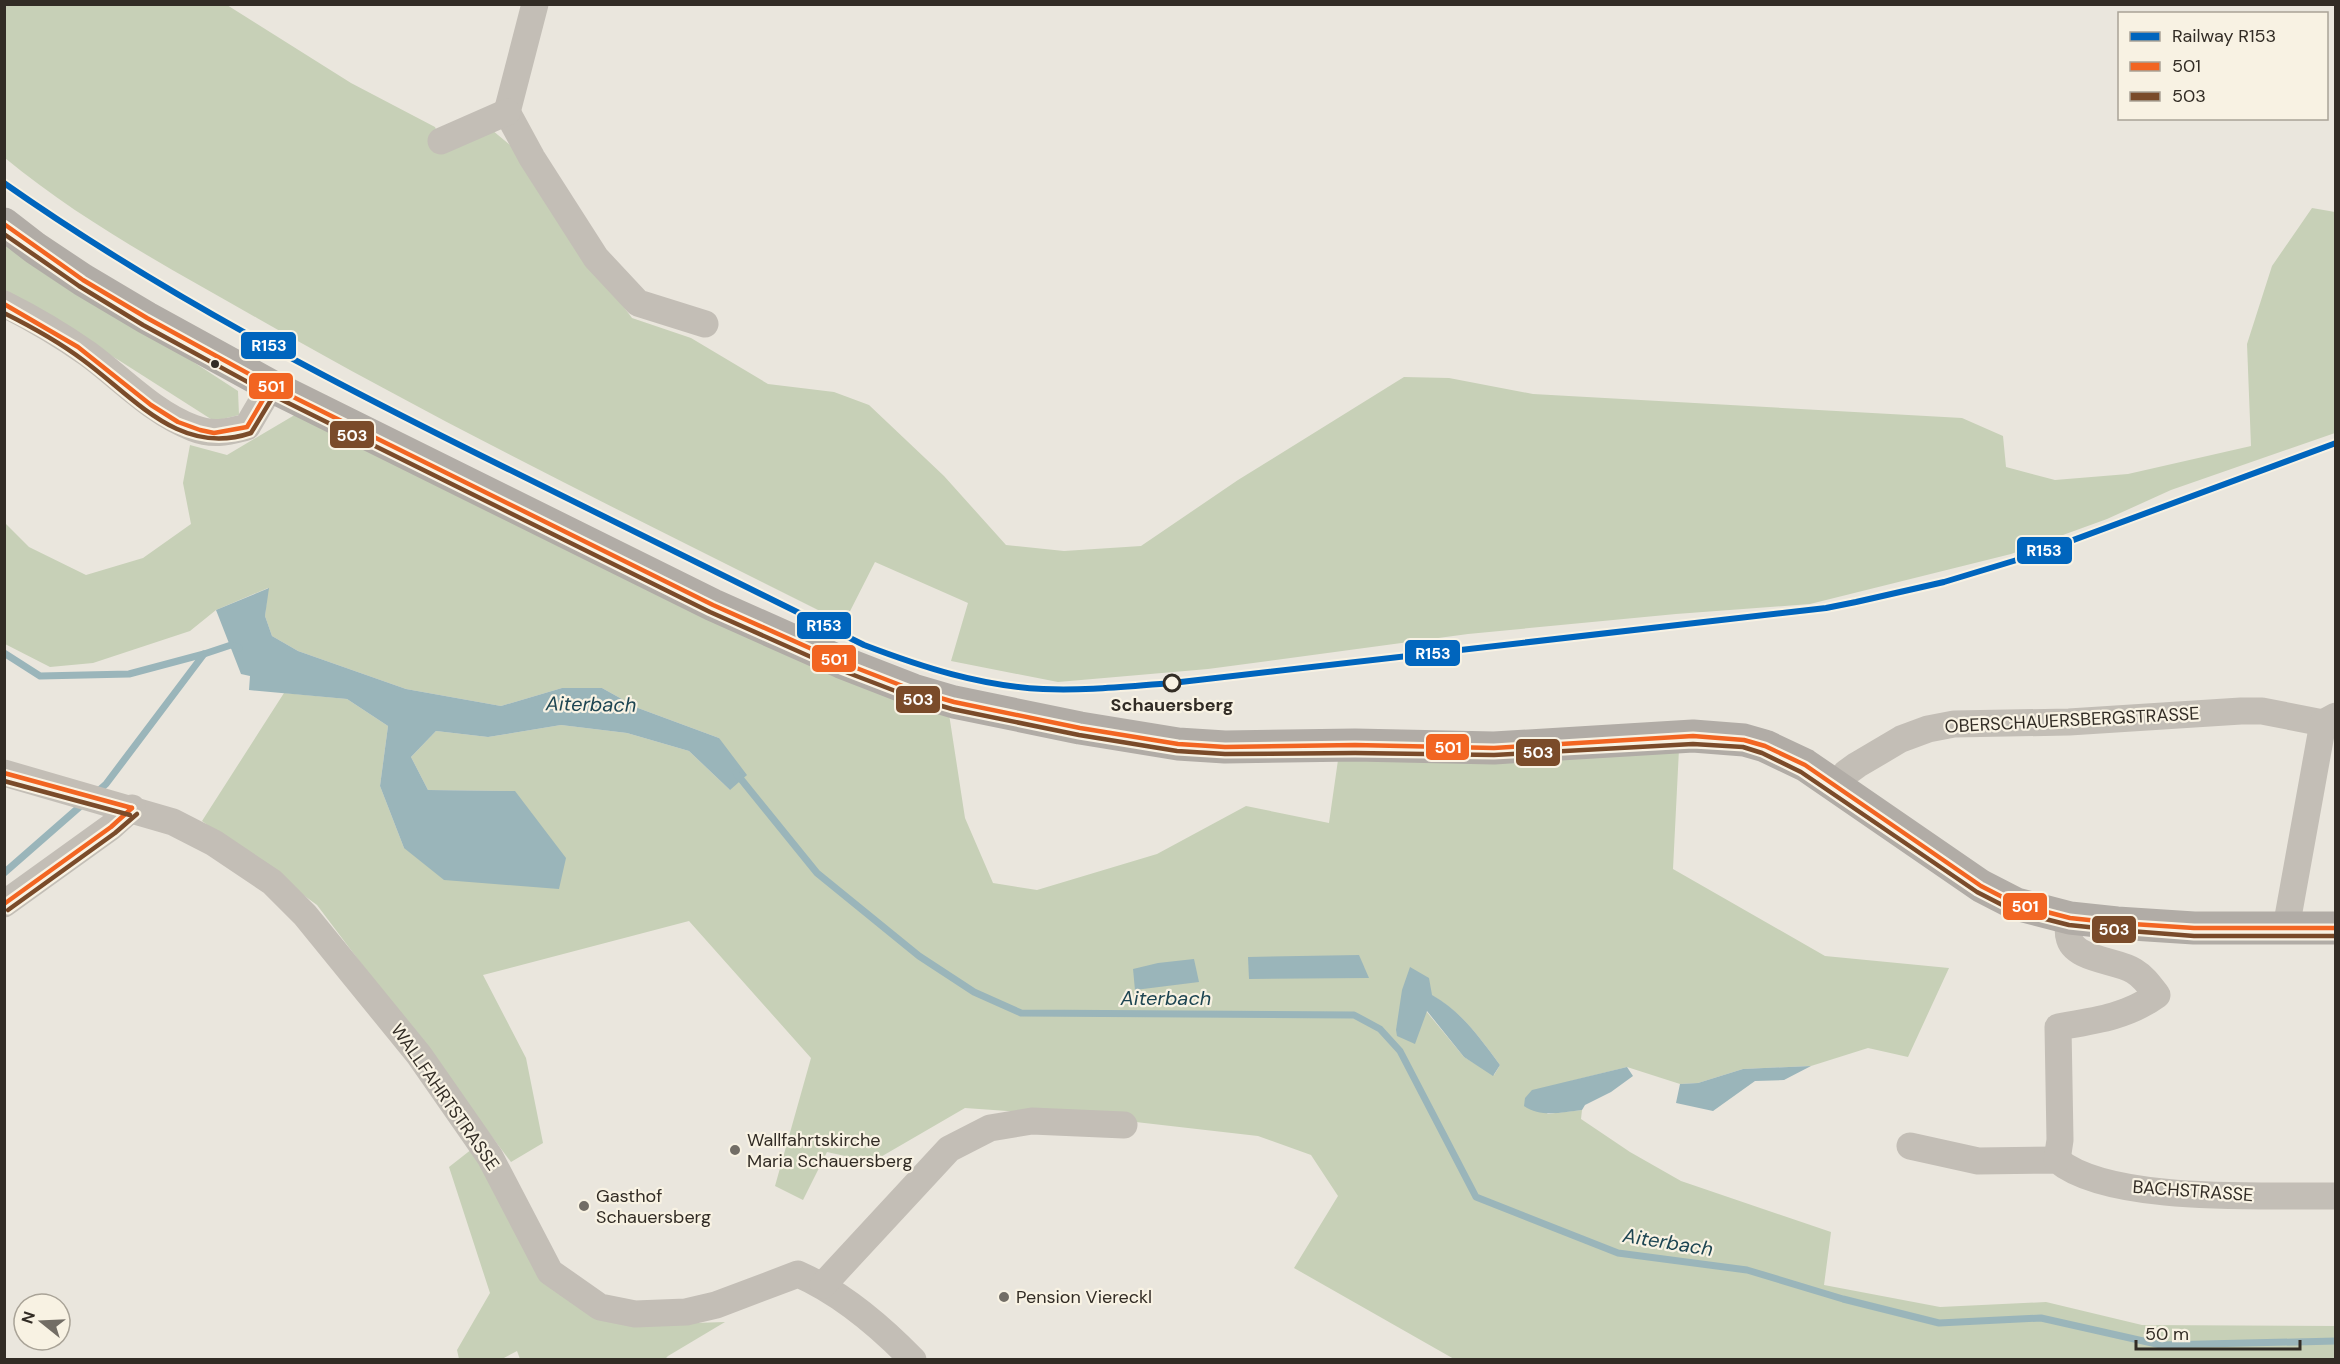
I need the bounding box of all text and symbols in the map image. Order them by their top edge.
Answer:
legend [2118,12,2328,120]
text: Railway R153 [2172,24,2276,48]
text: 501 [2172,54,2201,78]
text: 503 [2172,84,2206,108]
line badge: R153 [240,331,297,360]
text: R153 [251,335,287,356]
unlabelled marker [209,358,221,370]
line badge: 501 [248,372,294,400]
text: 501 [257,376,285,397]
line badge: 503 [329,420,375,449]
text: 503 [337,425,367,446]
line badge: R153 [2016,536,2073,565]
text: R153 [2026,540,2062,561]
line badge: R153 [796,611,852,640]
text: R153 [806,615,842,636]
line badge: R153 [1404,639,1461,667]
text: R153 [1415,643,1451,664]
line badge: 501 [811,644,857,673]
text: 501 [820,649,848,670]
marker: Schauersberg [1163,674,1181,692]
line badge: 503 [895,685,941,714]
text: 503 [903,689,933,710]
water label: Aiterbach [544,690,637,718]
place label: Schauersberg [1111,693,1233,717]
street label: OBERSCHAUERSBERGSTRASSE [1944,701,2200,739]
line badge: 501 [1425,733,1470,761]
text: 501 [1434,737,1462,758]
line badge: 503 [1515,738,1561,767]
text: 503 [1523,742,1553,763]
line badge: 501 [2002,892,2048,921]
text: 501 [2011,896,2039,917]
line badge: 503 [2091,915,2137,944]
text: 503 [2099,919,2129,940]
water label: Aiterbach [1120,985,1211,1011]
street label: WALLFAHRTSTRASSE [385,1019,505,1175]
place label: Wallfahrtskirche Maria Schauersberg [747,1128,913,1173]
marker: Wallfahrtskirche Maria Schauersberg [728,1143,742,1157]
street label: BACHSTRASSE [2132,1175,2254,1207]
place label: Gasthof Schauersberg [596,1184,711,1229]
marker: Gasthof Schauersberg [577,1199,591,1213]
water label: Aiterbach [1620,1222,1715,1262]
place label: Pension Viereckl [1016,1285,1152,1309]
marker: Pension Viereckl [997,1290,1011,1304]
north arrow [12,1292,72,1352]
text: N [16,1309,40,1326]
scale bar [2136,1313,2300,1351]
text: 50 m [2145,1322,2189,1346]

